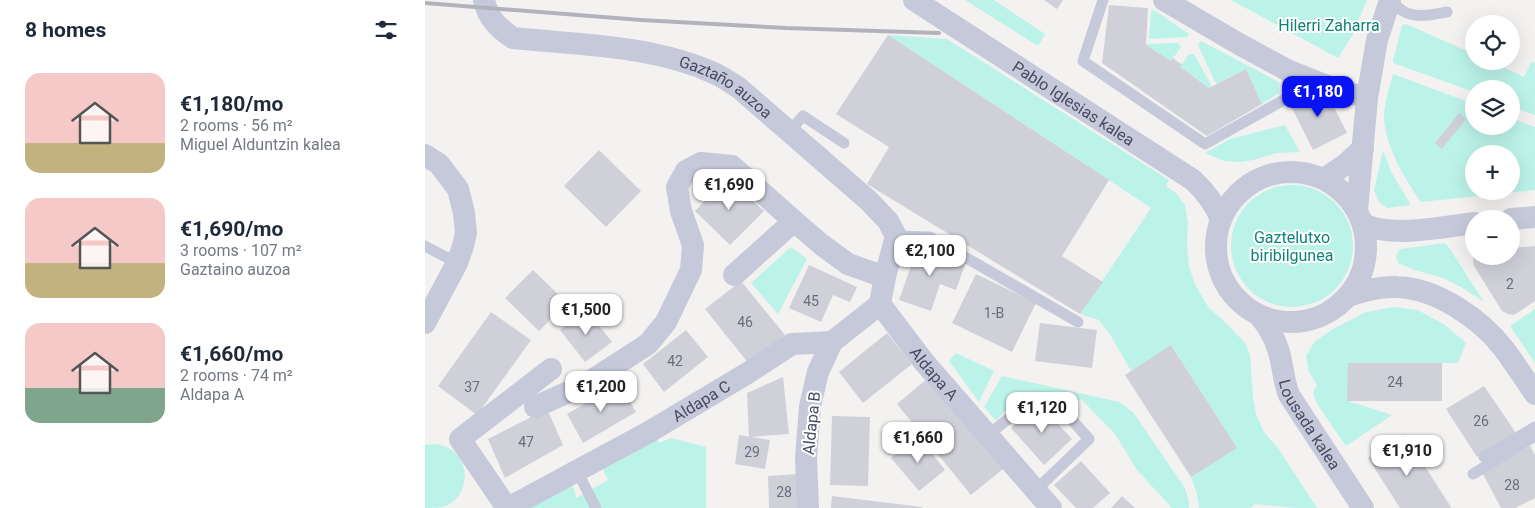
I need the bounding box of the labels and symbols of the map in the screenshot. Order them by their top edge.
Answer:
park label: Hilerri Zaharra [1278,16,1380,35]
street label: Gaztaño auzoa [677,52,776,122]
street label: Pablo Iglesias kalea [1009,57,1138,150]
pin: €1,180 [1277,76,1359,118]
pin: €1,690 [688,168,770,211]
park label: Gaztelutxo biribilgunea [1251,228,1333,265]
pin: €2,100 [889,234,971,277]
house number: 2 [1506,276,1514,292]
house number: 45 [803,293,819,309]
pin: €1,500 [545,294,627,336]
house number: 1-B [984,305,1004,321]
house number: 46 [737,314,753,330]
street label: Aldapa A [906,343,962,405]
house number: 42 [667,353,683,369]
pin: €1,200 [560,370,642,413]
house number: 24 [1387,374,1403,390]
street label: Aldapa C [669,377,734,426]
street label: Lousada kalea [1275,377,1344,473]
house number: 37 [464,379,480,395]
street label: Aldapa B [799,390,824,456]
pin: €1,120 [1001,392,1083,434]
house number: 26 [1473,413,1489,429]
pin: €1,660 [877,422,959,464]
house number: 47 [518,434,534,450]
pin: €1,910 [1366,434,1448,477]
house number: 29 [744,444,760,460]
house number: 28 [1504,477,1520,493]
house number: 28 [776,484,792,500]

